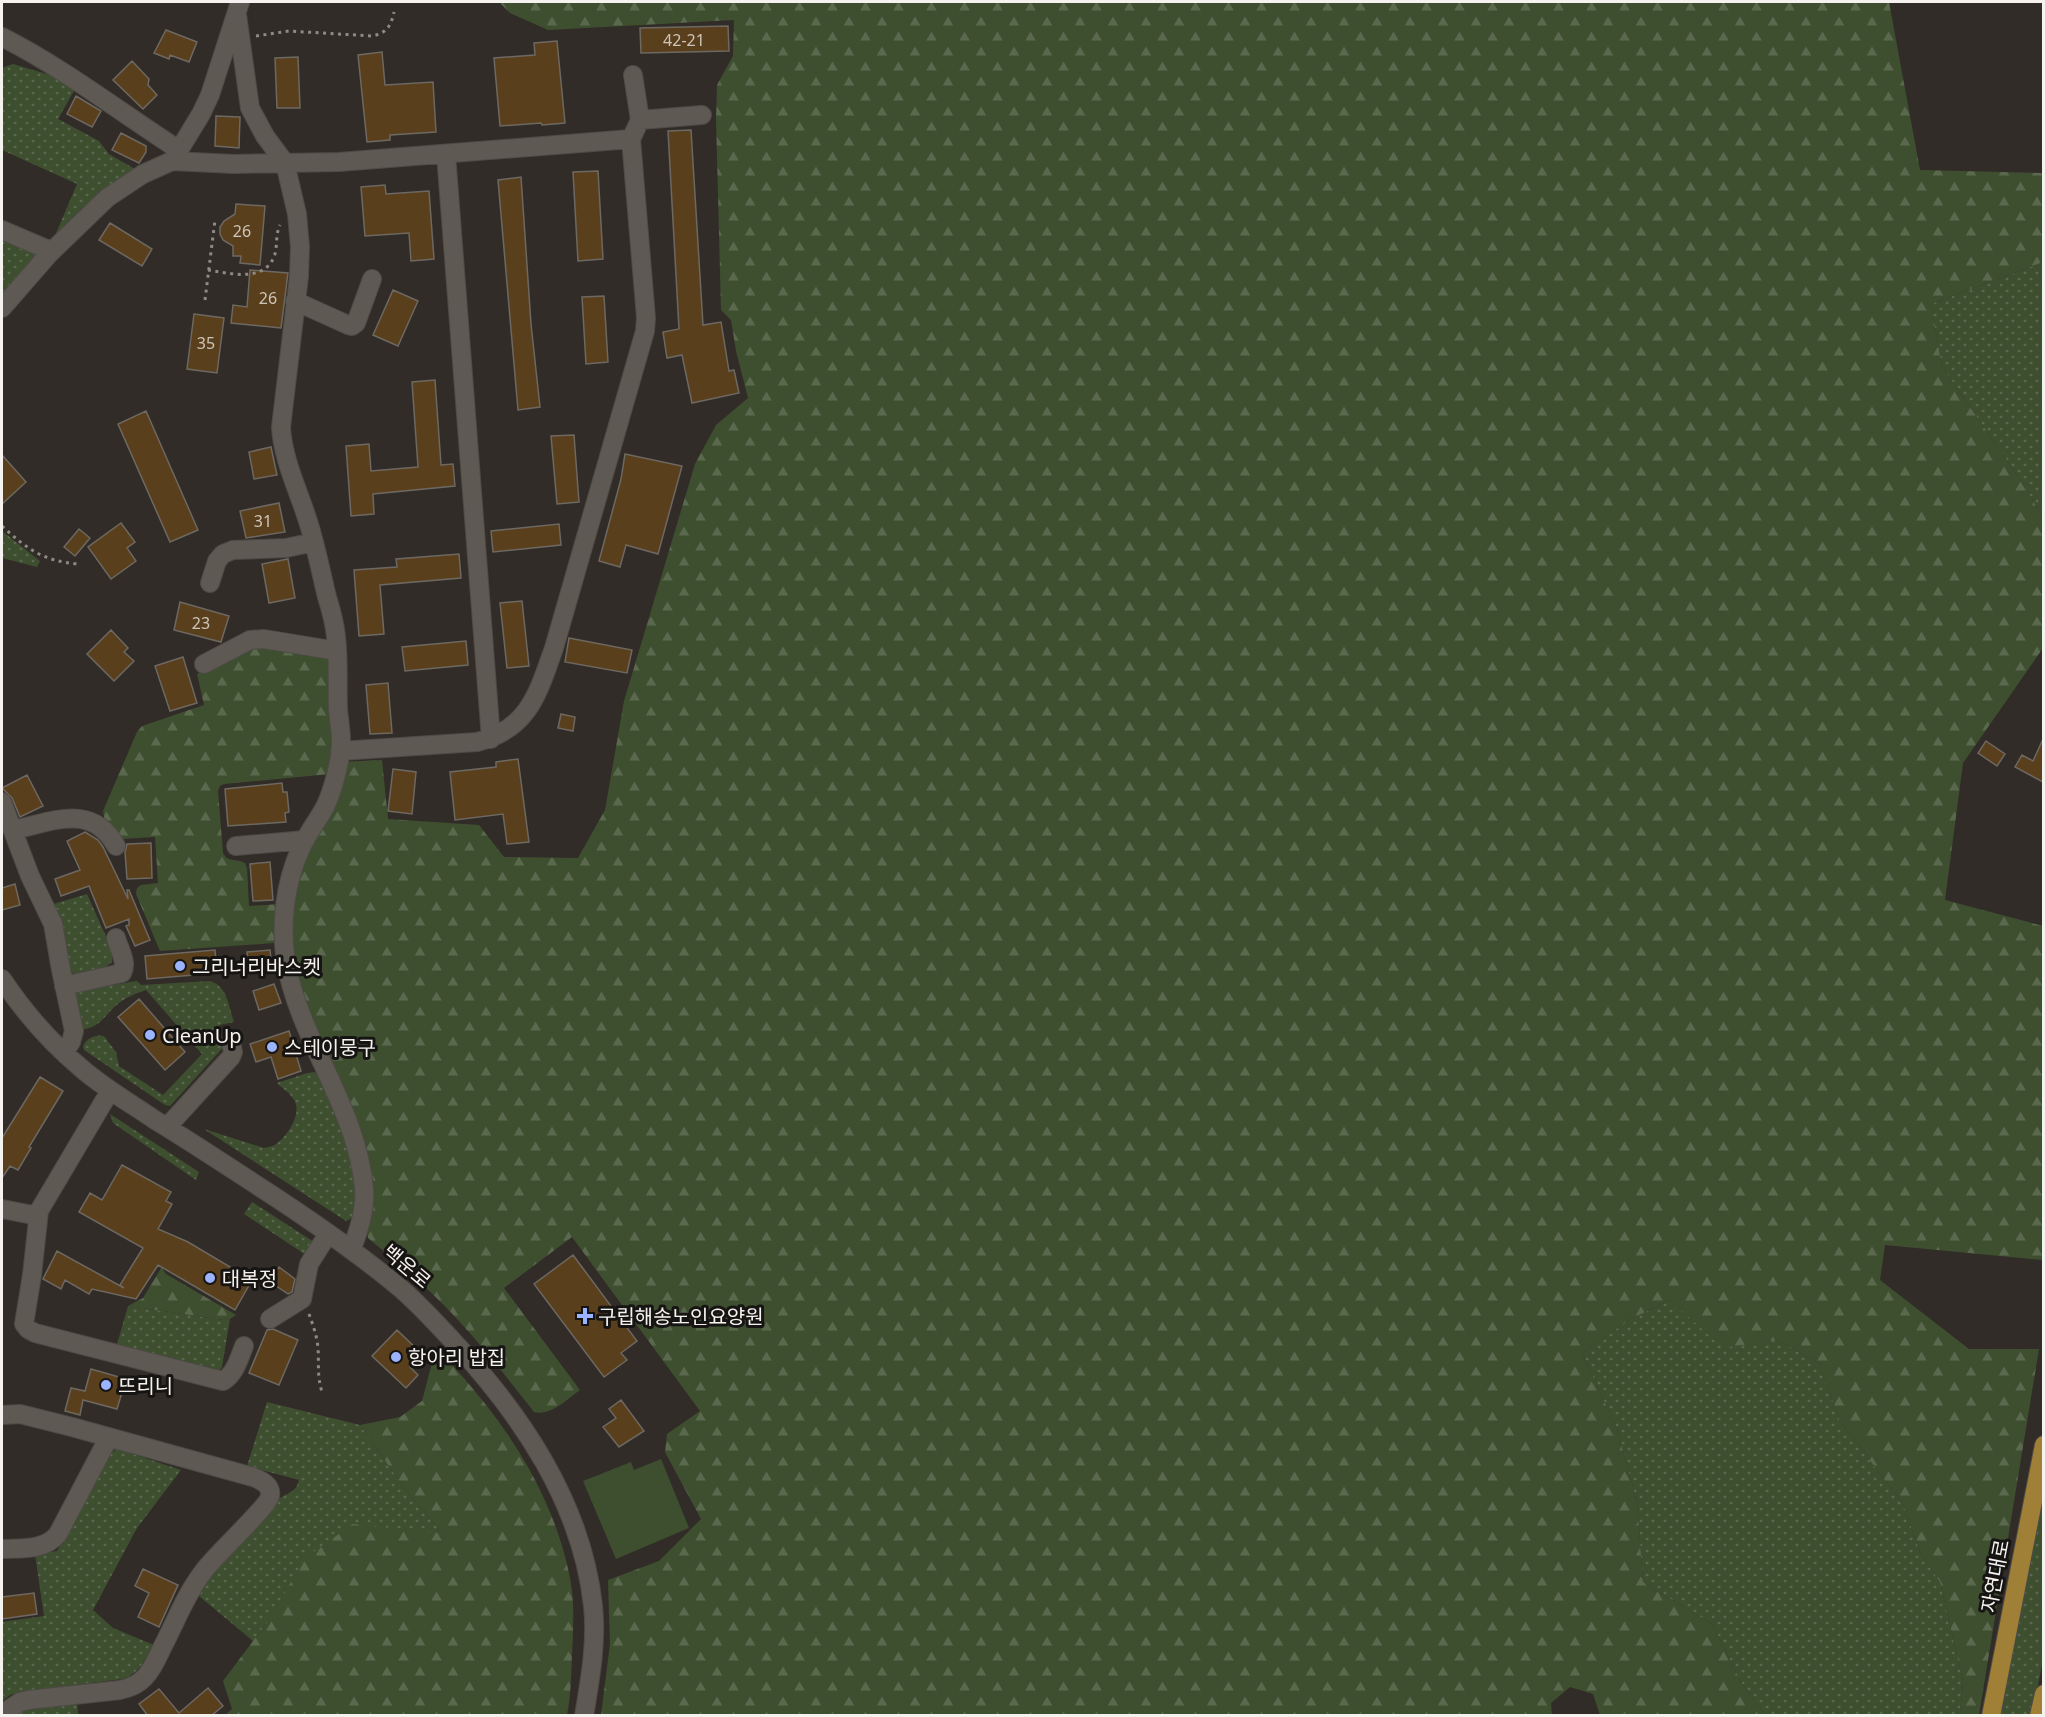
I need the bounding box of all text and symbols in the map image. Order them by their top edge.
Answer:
house number: 42-21 [663,29,705,51]
house number: 26 [233,220,251,242]
house number: 26 [259,287,277,309]
house number: 35 [197,332,215,354]
house number: 31 [254,510,272,532]
house number: 23 [192,612,210,634]
place label: 그리너리바스켓 [192,953,321,980]
marker: 그리너리바스켓 [173,959,187,973]
place label: CleanUp [162,1022,242,1049]
marker: CleanUp [143,1028,157,1042]
place label: 스테이뭉구 [284,1034,376,1061]
marker: 스테이뭉구 [265,1040,279,1054]
street label: 백운로 [377,1238,437,1294]
place label: 대복정 [222,1265,277,1292]
marker: 대복정 [203,1271,217,1285]
place label: 구립해송노인요양원 [598,1303,764,1330]
marker: 구립해송노인요양원 [576,1307,594,1325]
place label: 항아리 밥집 [408,1344,505,1371]
marker: 항아리 밥집 [389,1350,403,1364]
place label: 뜨리니 [118,1372,173,1399]
marker: 뜨리니 [99,1378,113,1392]
street label: 자연대로 [1975,1537,2015,1615]

